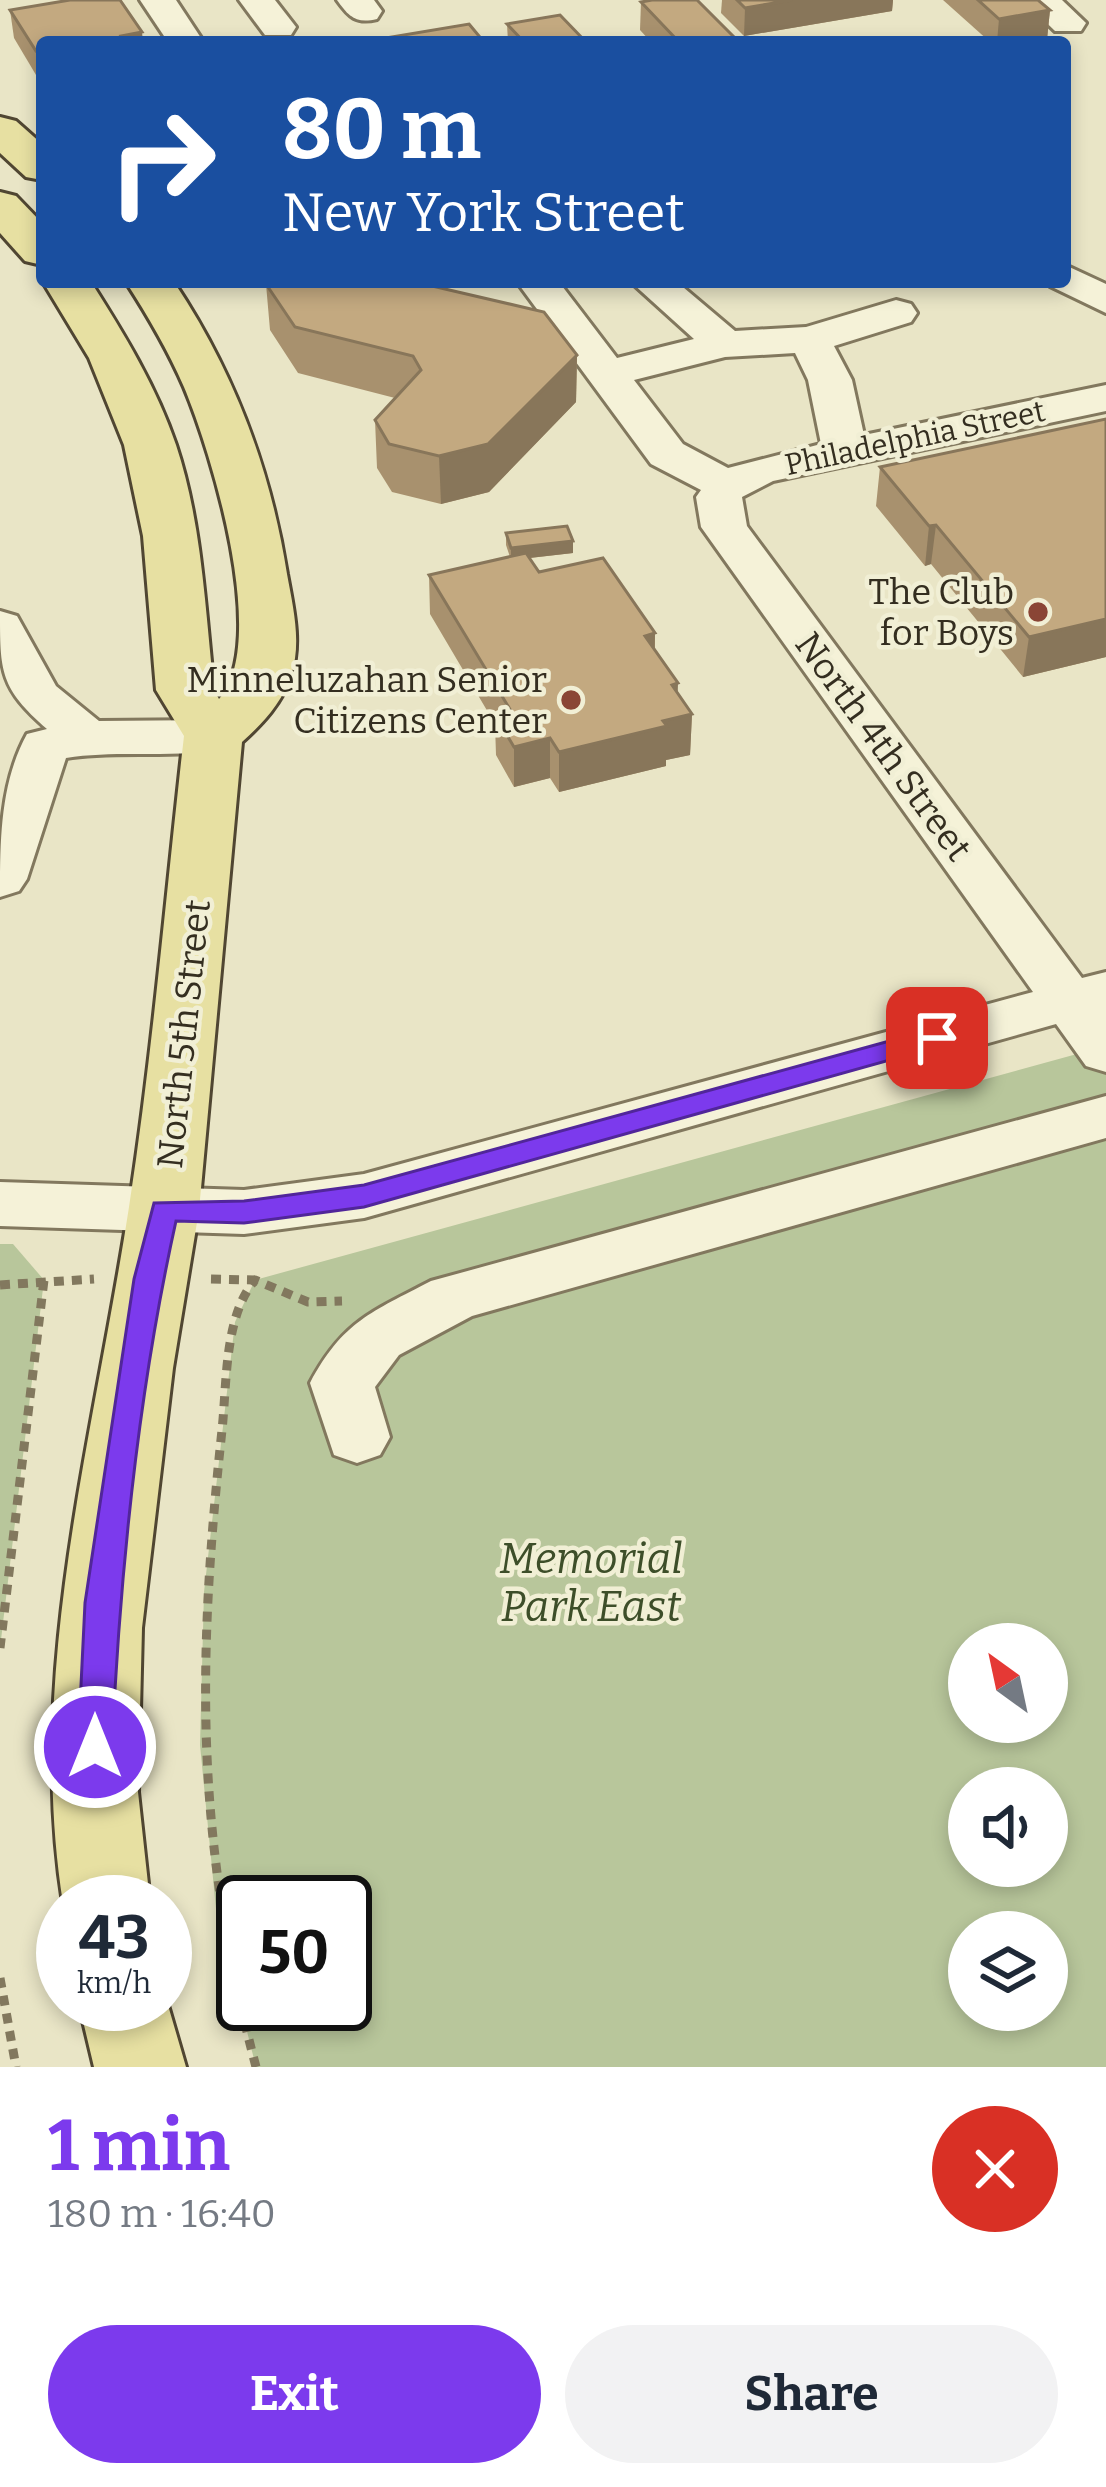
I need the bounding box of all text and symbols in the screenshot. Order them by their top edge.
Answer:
text: 80 m [282,79,481,180]
icon: right [84,84,240,240]
text: New York Street [282,181,685,245]
street label: Philadelphia Street [782,393,1048,483]
place label: The Club for Boys [868,570,1014,655]
marker: The Club for Boys [1025,599,1051,625]
street label: North 4th Street [786,624,981,869]
place label: Minneluzahan Senior Citizens Center [187,658,547,743]
marker: Minneluzahan Senior Citizens Center [558,687,584,713]
street label: North 5th Street [148,898,220,1171]
pin [886,987,988,1089]
icon: arrive [904,1005,970,1071]
park label: Memorial Park East [499,1534,683,1632]
north arrow [948,1623,1068,1743]
map controls [948,1623,1068,2031]
position arrow [32,1684,158,1810]
button: sound [948,1767,1068,1887]
speed limit sign: 50 [216,1875,372,2031]
text: 43 [78,1902,150,1974]
button: layers [948,1911,1068,2031]
text: km/h [77,1965,151,2001]
text: 1 min [48,2103,230,2189]
button: close [932,2106,1058,2232]
text: 180 m · 16:40 [48,2191,276,2237]
button: Exit [48,2325,541,2463]
button: Share [565,2325,1058,2463]

